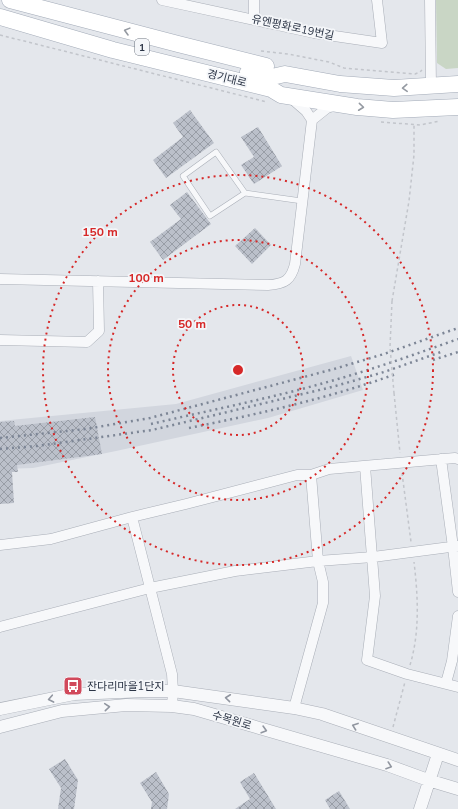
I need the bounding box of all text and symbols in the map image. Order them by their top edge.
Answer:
street label: 유엔평화로19번길 [250,11,336,44]
one-way arrow [124,27,131,36]
road number: 1 [135,39,149,55]
street label: 경기대로 [205,66,248,91]
one-way arrow [402,83,408,92]
one-way arrow [358,102,364,111]
text: 150 m [82,224,118,240]
text: 100 m [128,270,164,286]
text: 50 m [178,316,206,332]
centre of rings [231,363,245,377]
bus stop icon: 잔다리마을1단지 [62,675,84,697]
place label: 잔다리마을1단지 [87,679,164,694]
one-way arrow [48,694,54,703]
one-way arrow [225,694,231,703]
one-way arrow [104,703,110,712]
street label: 수목원로 [210,707,253,734]
one-way arrow [351,722,358,730]
one-way arrow [260,725,267,734]
one-way arrow [385,761,392,770]

